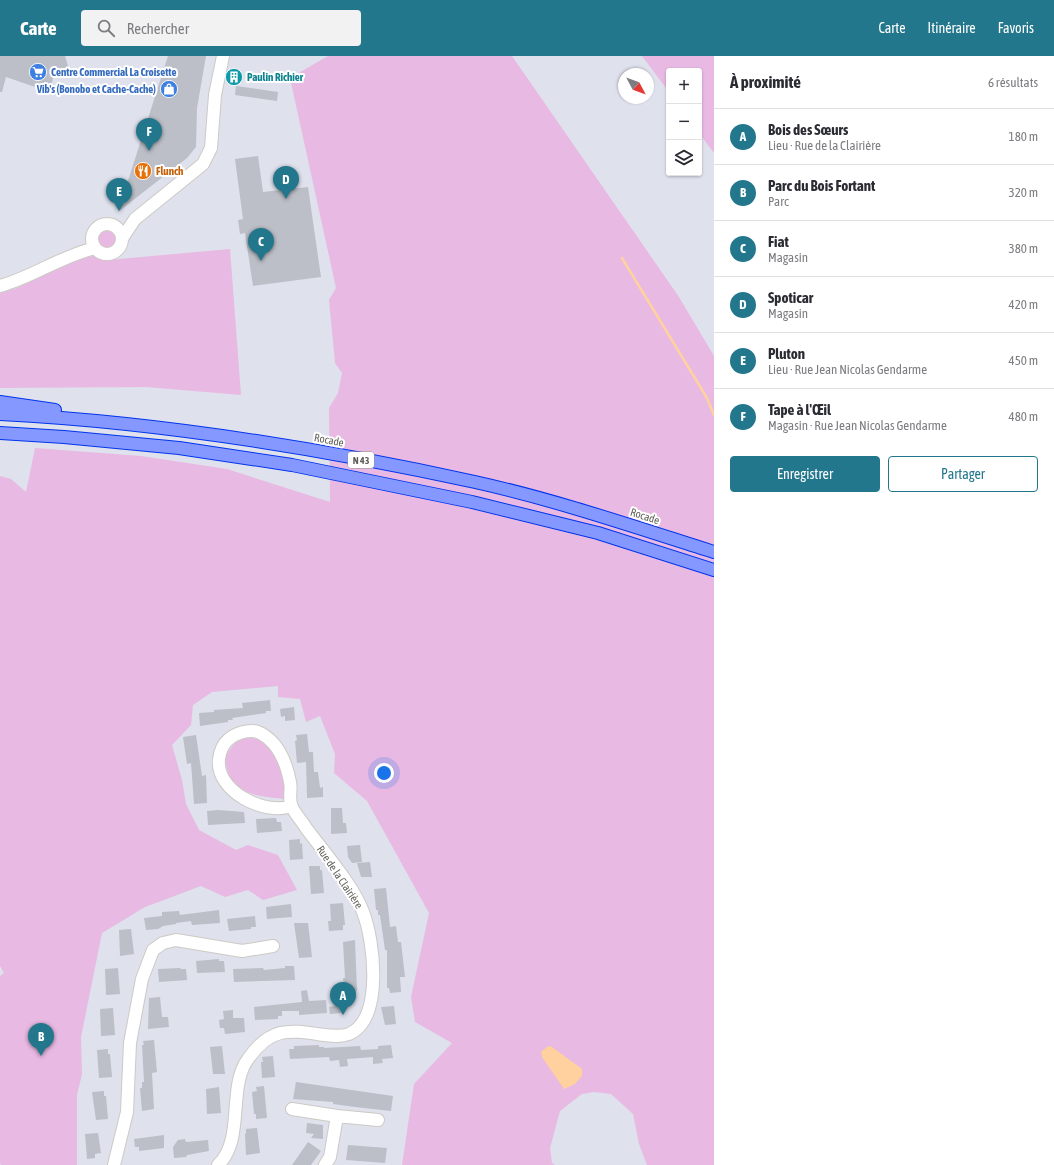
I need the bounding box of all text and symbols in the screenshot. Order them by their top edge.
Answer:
search box [81,10,361,46]
text: Carte [20,17,57,39]
icon: search [95,17,117,39]
text: Rechercher [127,20,189,37]
text: Carte [879,20,906,36]
text: Itinéraire [928,20,976,36]
text: Favoris [998,20,1034,36]
supermarket icon: Centre Commercial La Croisette [28,62,48,82]
place label: Centre Commercial La Croisette [51,66,176,78]
building icon: Paulin Richier [224,67,244,87]
north arrow [618,68,654,104]
map controls [666,68,702,176]
button: + [666,68,702,104]
place label: Paulin Richier [247,71,304,83]
text: À proximité [730,72,801,92]
text: 6 résultats [988,75,1038,90]
shop icon: Vib's (Bonobo et Cache-Cache) [159,79,179,99]
place label: Vib's (Bonobo et Cache-Cache) [36,83,156,95]
button: − [666,104,702,140]
pin: F [136,118,162,151]
text: Bois des Sœurs [768,121,848,138]
text: A [740,129,746,144]
text: 180 m [1009,129,1038,144]
text: Lieu · Rue de la Clairière [768,138,881,153]
button: layers [666,140,702,176]
restaurant icon: Flunch [133,161,153,181]
place label: Flunch [156,165,183,177]
pin: D [273,166,299,199]
text: Parc du Bois Fortant [768,177,875,194]
pin: E [106,178,132,211]
text: B [740,185,746,200]
text: 320 m [1009,185,1038,200]
text: Parc [768,194,789,209]
pin: C [248,228,274,261]
text: Fiat [768,233,789,250]
text: C [740,241,746,256]
text: 380 m [1009,241,1038,256]
text: Magasin [768,250,808,265]
text: Spoticar [768,289,813,306]
text: D [739,297,747,312]
text: 420 m [1009,297,1038,312]
text: Magasin [768,306,808,321]
text: Pluton [768,345,805,362]
text: E [740,353,746,368]
text: 450 m [1009,353,1038,368]
text: Lieu · Rue Jean Nicolas Gendarme [768,362,927,377]
text: Tape à l'Œil [768,401,831,418]
text: F [740,409,746,424]
text: 480 m [1009,409,1038,424]
text: Magasin · Rue Jean Nicolas Gendarme [768,418,947,433]
street label: Rocade [313,431,345,449]
road number: N 43 [348,452,374,468]
button: Enregistrer [730,456,880,492]
button: Partager [888,456,1038,492]
street label: Rocade [629,506,661,526]
your location [374,763,394,783]
street label: Rue de la Clairière [315,843,365,911]
pin: A [330,982,356,1015]
pin: B [28,1023,54,1056]

